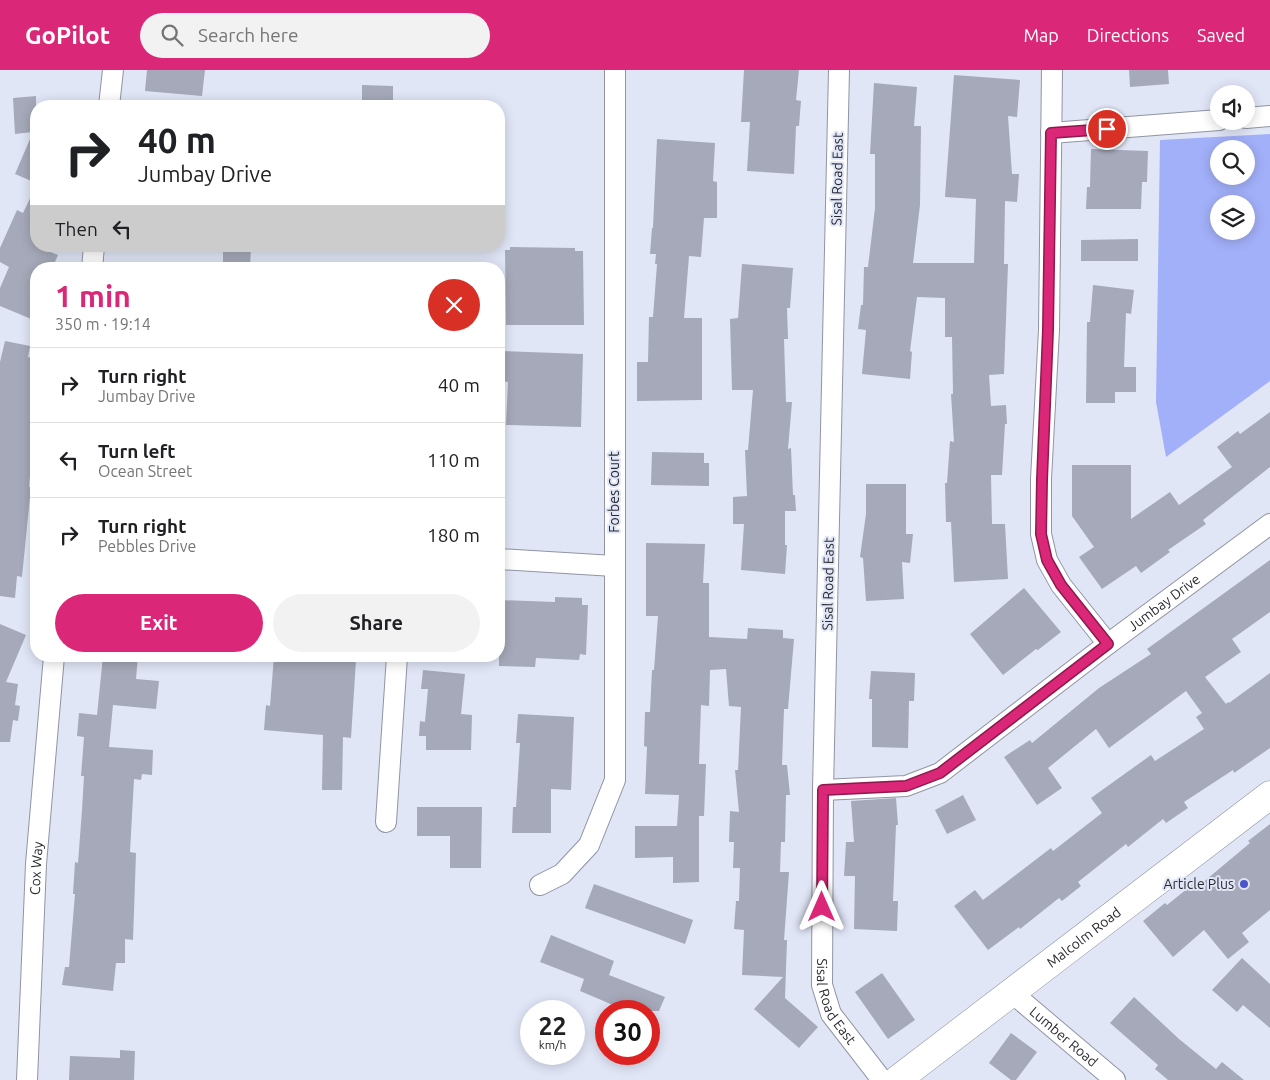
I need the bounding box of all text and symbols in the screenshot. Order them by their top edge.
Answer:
search box [140,13,490,58]
icon: search [158,21,186,49]
text: GoPilot [25,22,110,49]
text: Search here [198,24,298,46]
text: Map [1023,25,1059,45]
text: Directions [1087,25,1169,45]
text: Saved [1197,25,1245,45]
map controls [1210,85,1255,240]
button: sound [1210,85,1255,130]
pin [1086,108,1128,150]
icon: arrive [1093,115,1121,143]
icon: right [55,120,120,185]
text: 40 m [138,120,216,160]
street label: Sisal Road East [828,132,846,226]
button: search [1210,140,1255,185]
text: Jumbay Drive [138,161,272,186]
button: layers [1210,195,1255,240]
icon: left [108,215,136,243]
text: Then [55,218,98,240]
text: 1 min [55,279,131,313]
button: close [428,279,480,331]
text: 350 m · 19:14 [55,315,151,333]
text: Turn right [98,365,186,387]
icon: right [55,371,83,399]
text: 40 m [438,374,480,396]
text: Jumbay Drive [98,387,196,405]
text: Turn left [98,440,176,462]
icon: left [55,446,83,474]
text: 110 m [427,449,480,471]
street label: Forbes Court [606,451,622,533]
text: Ocean Street [98,462,192,480]
text: Turn right [98,515,186,537]
icon: right [55,521,83,549]
text: 180 m [427,524,480,546]
text: Pebbles Drive [98,537,196,555]
street label: Sisal Road East [819,537,837,631]
street label: Jumbay Drive [1125,571,1203,634]
button: Exit [55,594,263,652]
button: Share [273,594,480,652]
street label: Cox Way [27,841,46,895]
place label: Article Plus [1163,876,1234,892]
marker: Article Plus [1238,878,1250,890]
position arrow [795,880,847,932]
street label: Malcolm Road [1044,904,1124,971]
street label: Sisal Road East [814,958,860,1048]
speed limit sign: 30 [595,1000,660,1065]
street label: Lumber Road [1026,1003,1101,1070]
text: 22 [538,1012,567,1040]
text: km/h [539,1038,566,1051]

